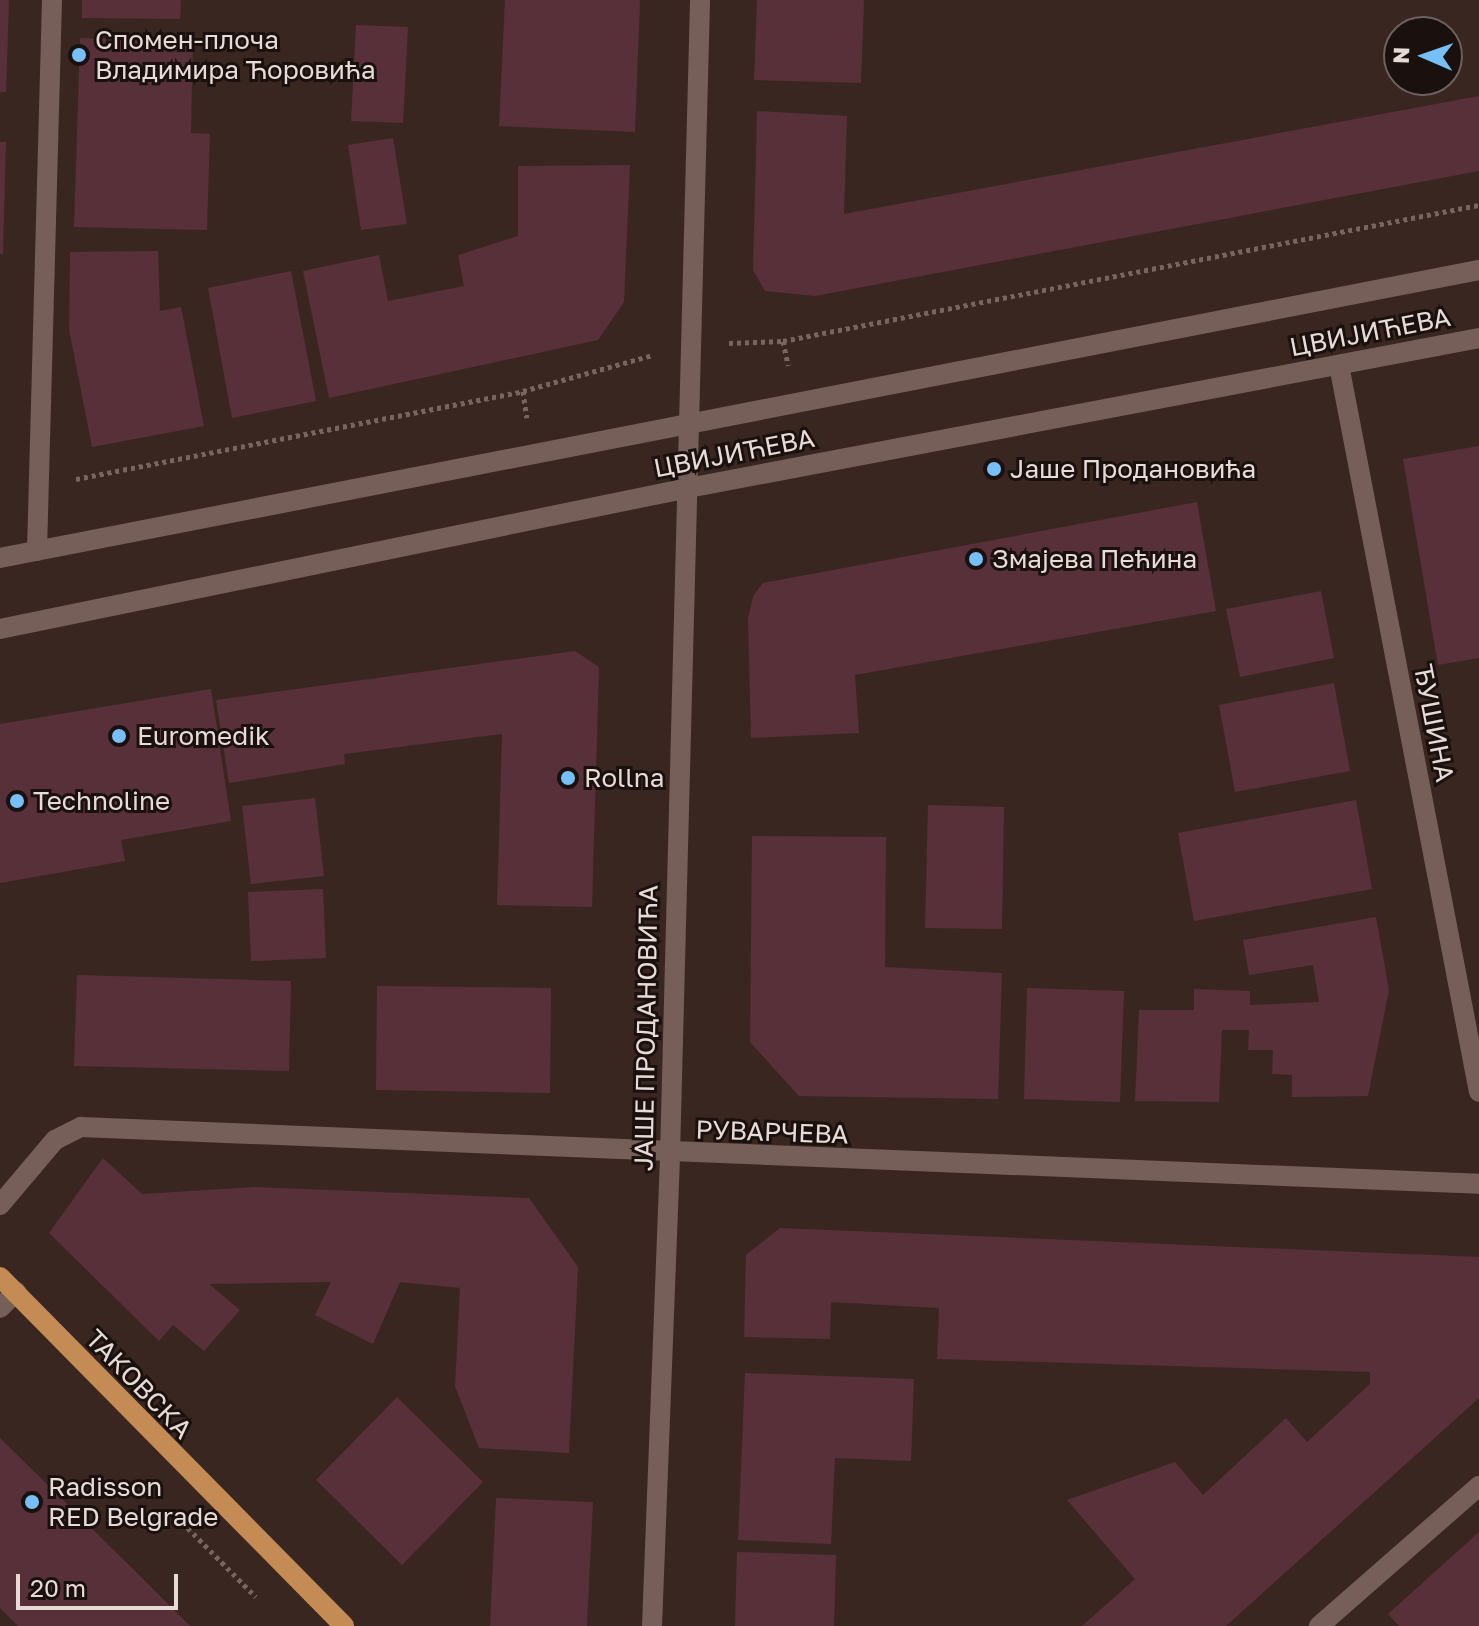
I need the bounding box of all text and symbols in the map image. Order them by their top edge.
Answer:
north arrow [1383,16,1463,96]
place label: Спомен-плоча Владимира Ћоровића [95,24,376,86]
marker: Спомен-плоча Владимира Ћоровића [70,46,88,64]
text: N [1387,46,1414,64]
street label: ЦВИЈИЋЕВА [1287,301,1453,363]
street label: ЦВИЈИЋЕВА [651,422,817,484]
place label: Јаше Продановића [1010,453,1256,485]
marker: Јаше Продановића [985,460,1003,478]
place label: Змајева Пећина [992,543,1197,575]
marker: Змајева Пећина [967,550,985,568]
street label: ЂУШИНА [1407,661,1461,785]
place label: Euromedik [137,720,270,752]
marker: Euromedik [108,725,130,747]
place label: Rollna [584,762,664,794]
marker: Rollna [559,769,577,787]
place label: Technoline [33,785,170,817]
marker: Technoline [8,792,26,810]
street label: ЈАШЕ ПРОДАНОВИЋА [628,885,664,1171]
street label: РУВАРЧЕВА [695,1114,849,1150]
street label: ТАКОВСКА [79,1323,199,1445]
place label: Radisson RED Belgrade [48,1471,218,1532]
marker: Radisson RED Belgrade [23,1493,41,1511]
scale bar [20,1558,182,1608]
text: 20 m [30,1573,86,1602]

